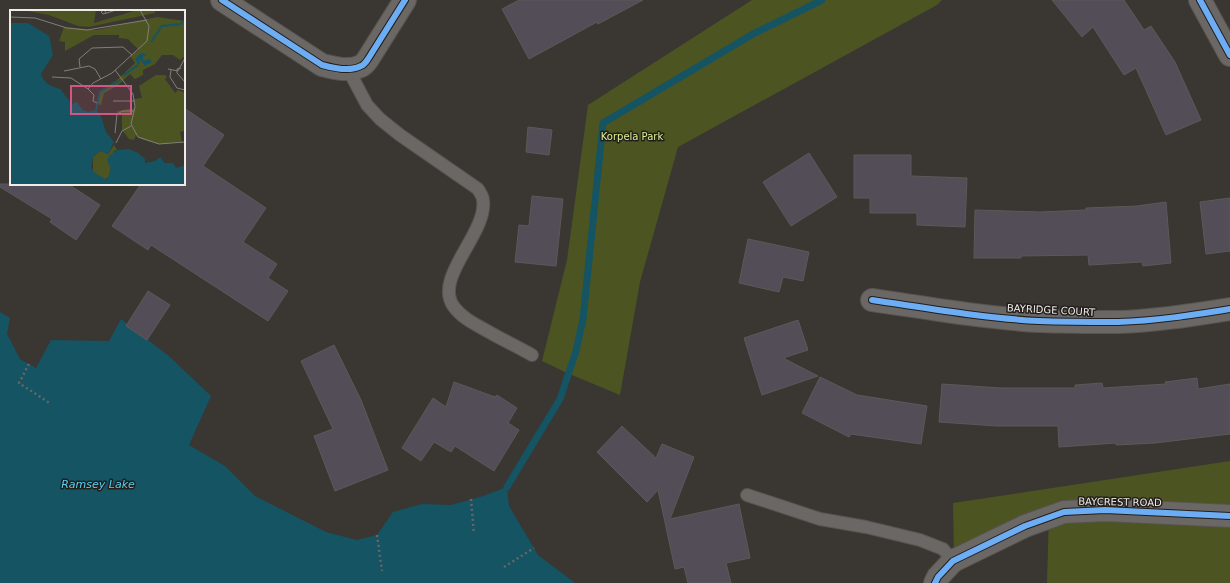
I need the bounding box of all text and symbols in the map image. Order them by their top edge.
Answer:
inset map [10,10,185,185]
park label: Korpela Park [601,131,663,142]
street label: BAYRIDGE COURT [1007,302,1096,318]
water label: Ramsey Lake [61,478,135,491]
street label: BAYCREST ROAD [1078,496,1162,508]

